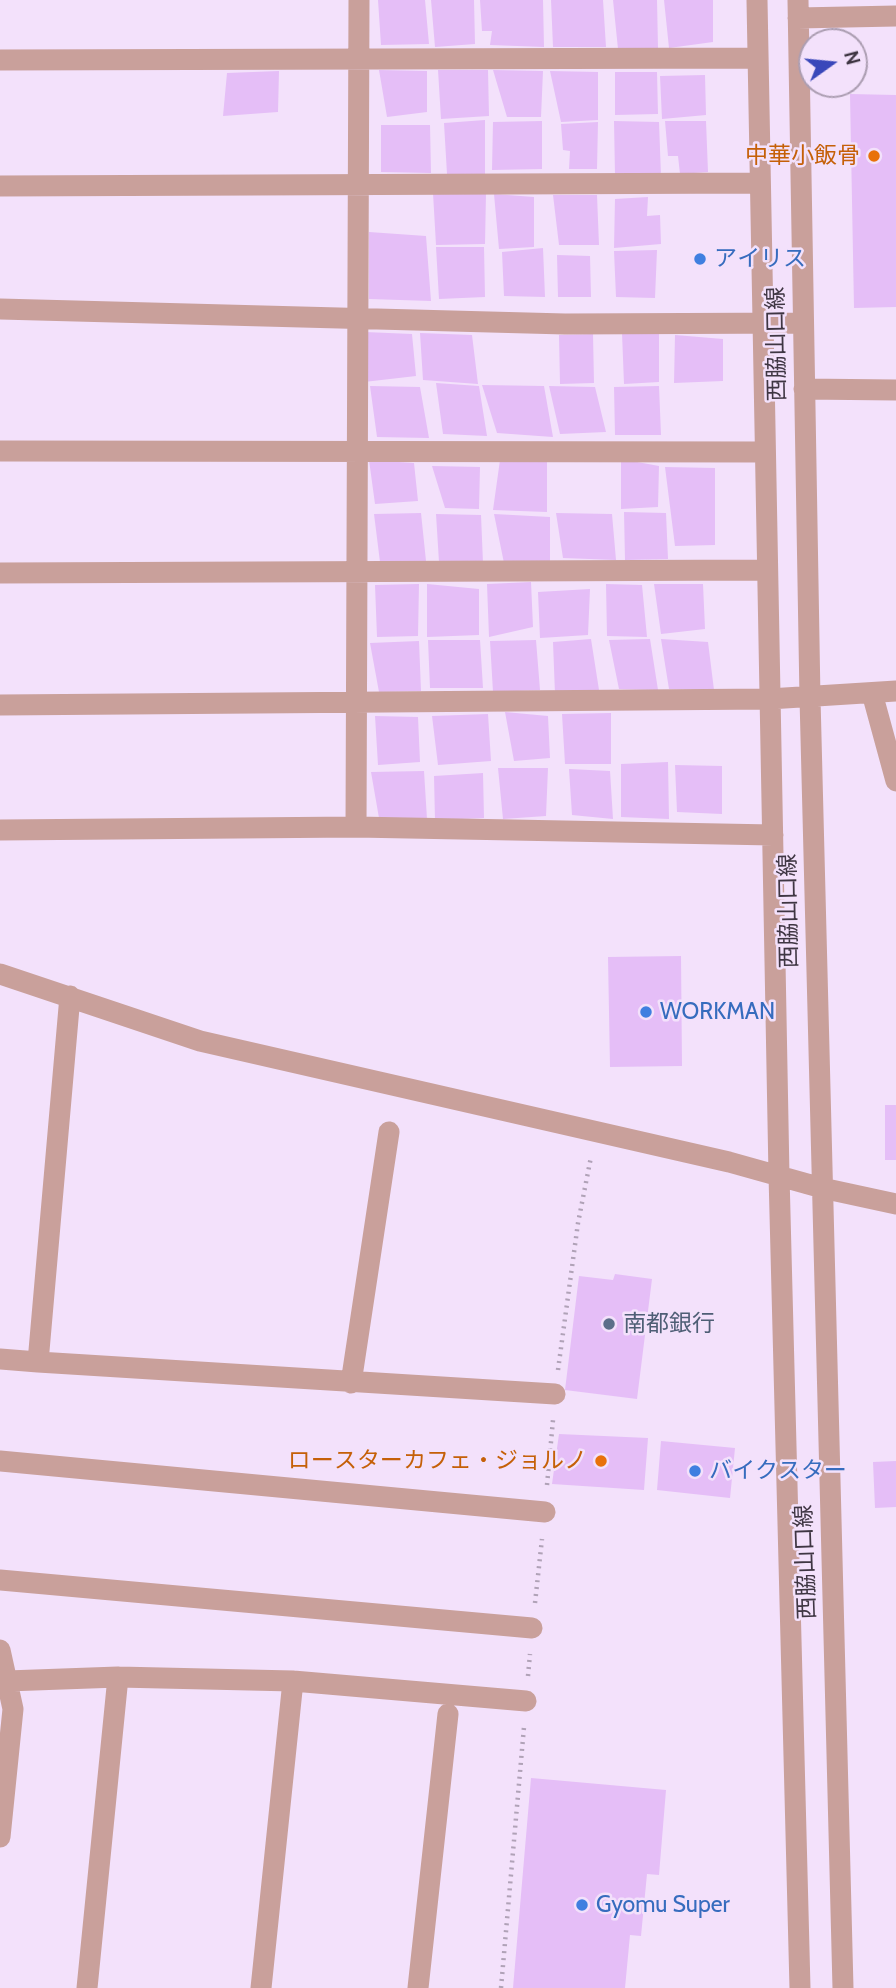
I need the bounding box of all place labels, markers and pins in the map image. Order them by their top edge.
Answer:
place label: 中華小飯骨 [745,142,860,170]
marker: 中華小飯骨 [866,148,882,164]
place label: アイリス [714,245,806,273]
marker: アイリス [692,251,708,267]
place label: WORKMAN [660,998,775,1026]
marker: WORKMAN [638,1004,654,1020]
place label: 南都銀行 [623,1310,715,1338]
marker: 南都銀行 [601,1316,617,1332]
place label: ロースターカフェ・ジョルノ [288,1447,587,1475]
marker: ロースターカフェ・ジョルノ [593,1453,609,1469]
place label: バイクスター [709,1457,847,1485]
marker: バイクスター [687,1463,703,1479]
place label: Gyomu Super [596,1891,730,1919]
marker: Gyomu Super [574,1897,590,1913]

